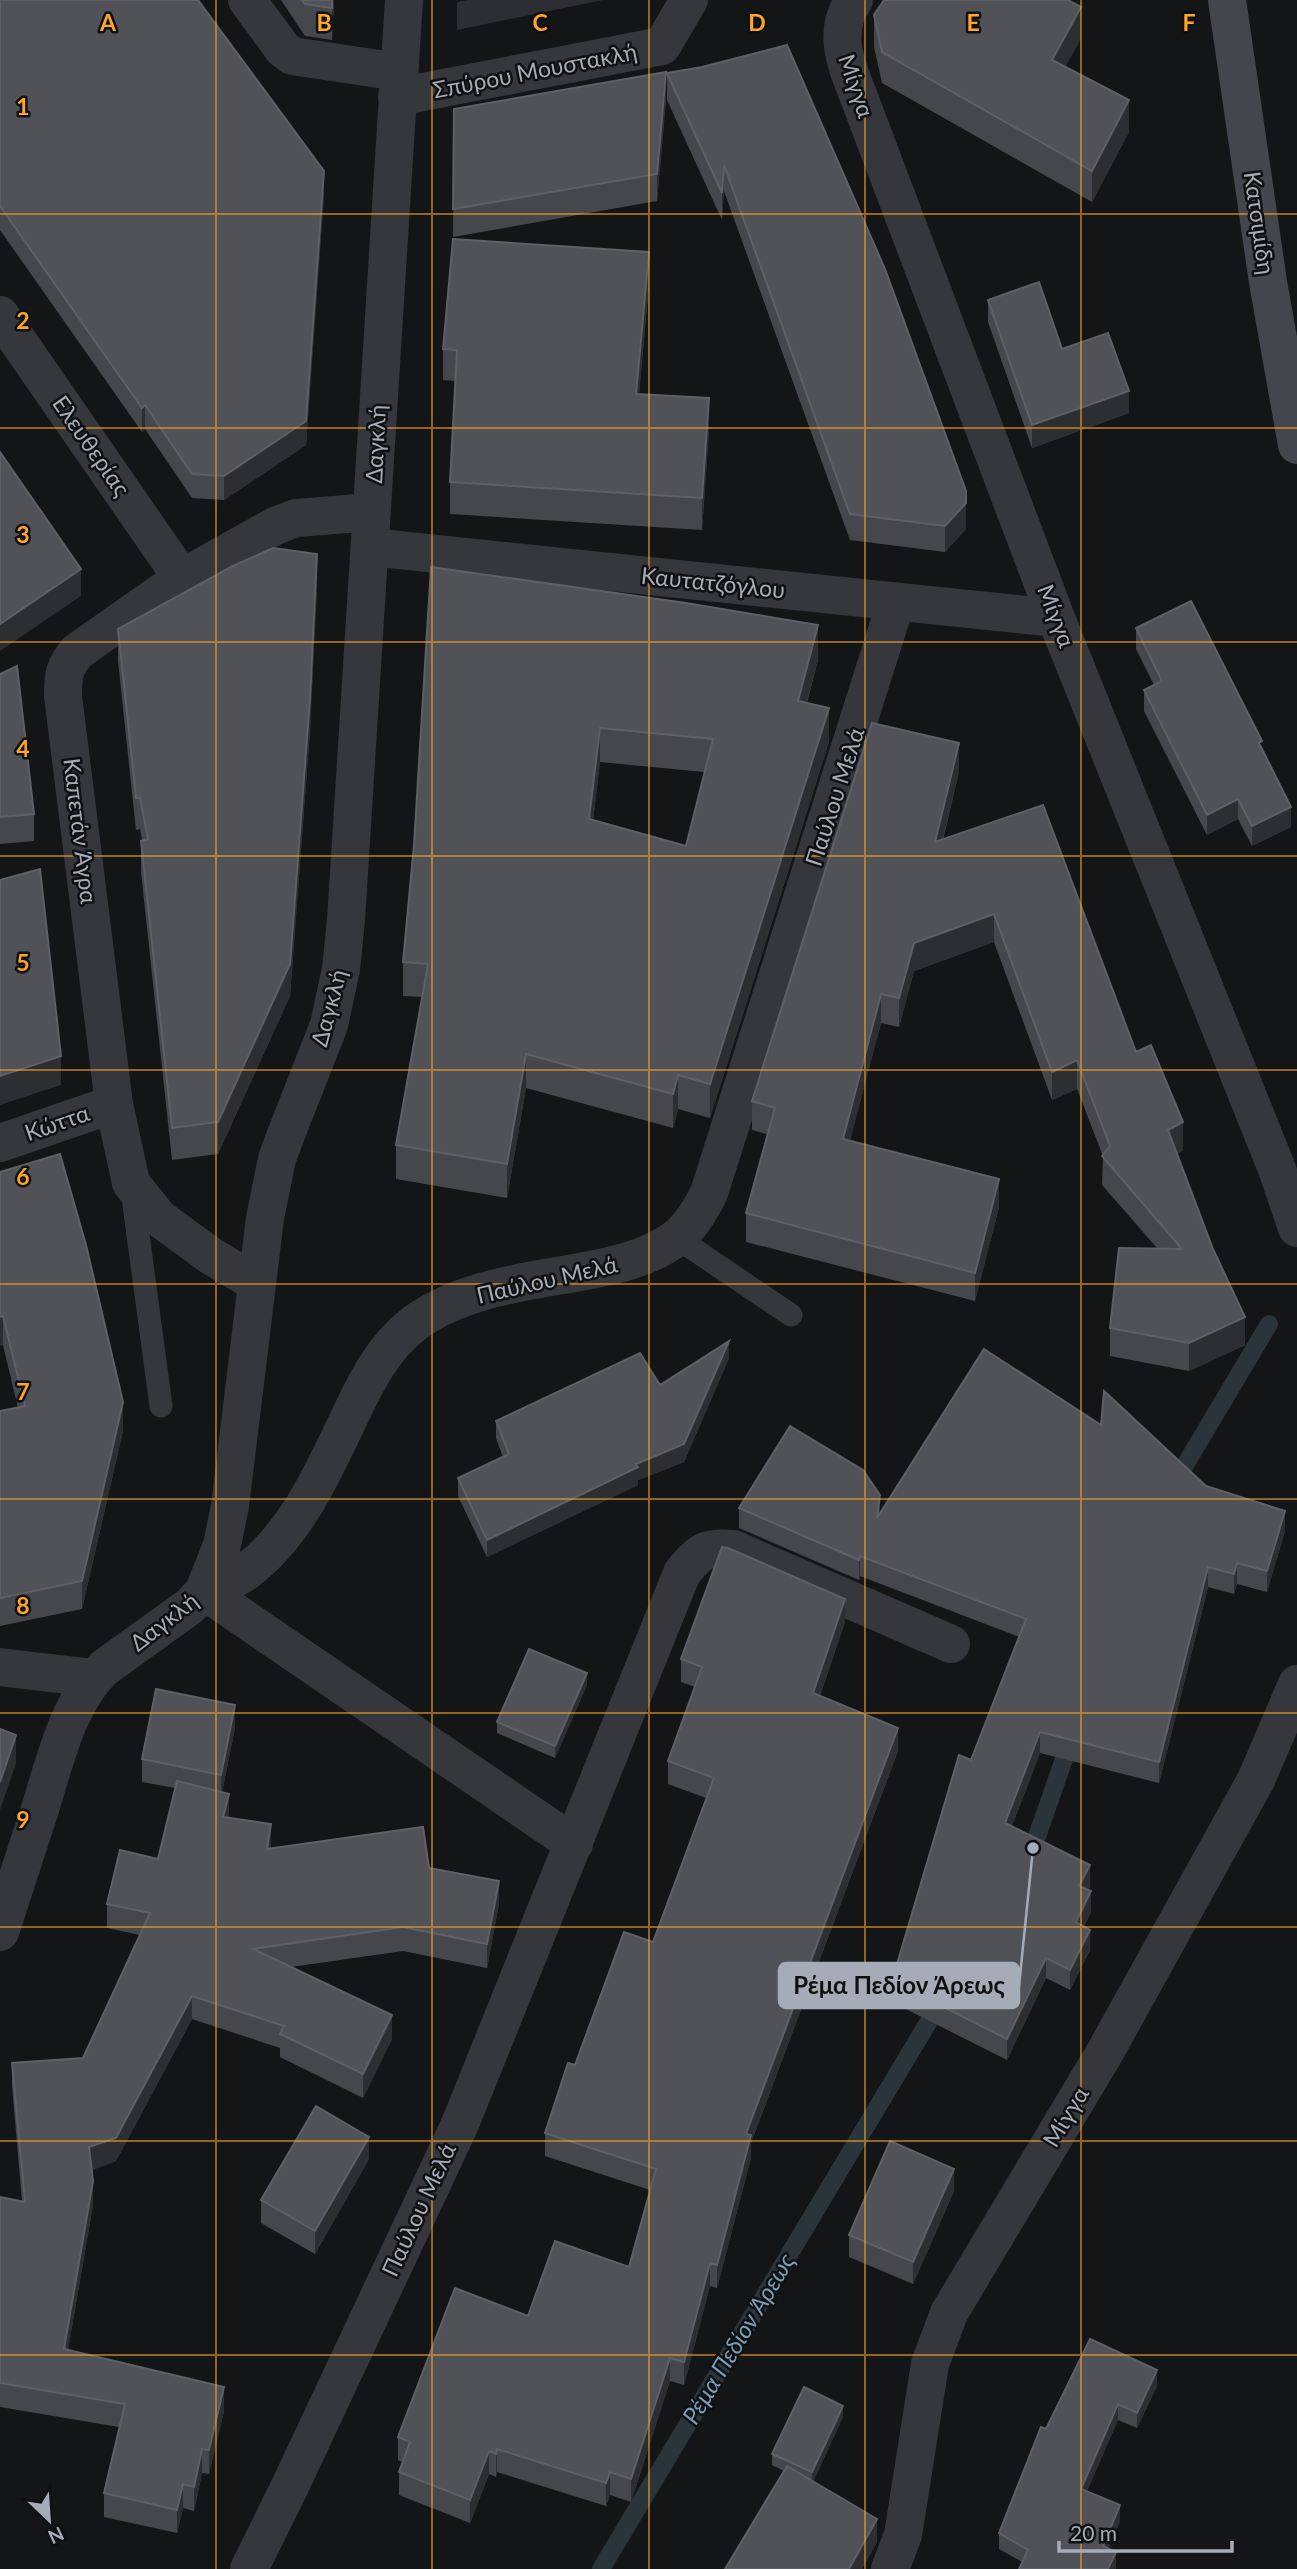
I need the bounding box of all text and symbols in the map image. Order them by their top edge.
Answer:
text: A [99,8,117,36]
text: B [316,8,332,36]
text: C [532,8,548,36]
text: D [748,8,766,36]
text: E [966,8,980,36]
text: F [1182,8,1196,36]
street label: Σπύρου Μουστακλή [430,37,639,104]
street label: Μίγγα [833,50,881,121]
text: 1 [16,92,30,120]
street label: Κατσιμίδη [1239,170,1281,276]
text: 2 [16,306,30,334]
street label: Ελευθερίας [47,390,137,501]
street label: Δαγκλή [359,404,391,484]
text: 3 [16,520,30,548]
street label: Καυτατζόγλου [640,561,787,603]
street label: Μίγγα [1032,580,1082,651]
street label: Παύλου Μελά [799,724,870,869]
text: 4 [16,734,30,762]
street label: Καπετάν Άγρα [58,757,104,906]
text: 5 [16,948,30,976]
street label: Δαγκλή [304,966,352,1049]
street label: Κώττα [21,1098,93,1146]
text: 6 [16,1162,30,1190]
street label: Παύλου Μελά [474,1249,620,1309]
text: 7 [16,1377,30,1405]
street label: Δαγκλή [124,1586,203,1656]
text: 8 [16,1591,30,1619]
text: 9 [16,1805,30,1833]
callout: Ρέμα Πεδίον Άρεως [779,1963,1019,2008]
text: Ρέμα Πεδίον Άρεως [793,1970,1006,1999]
street label: Μίγγα [1036,2081,1094,2152]
street label: Παύλου Μελά [375,2138,461,2281]
water label: Ρέμα Πεδίον Άρεως [675,2247,800,2429]
north arrow [14,2485,84,2555]
scale bar [1059,2510,1232,2554]
text: 20 m [1070,2520,1117,2545]
text: N [45,2522,68,2549]

